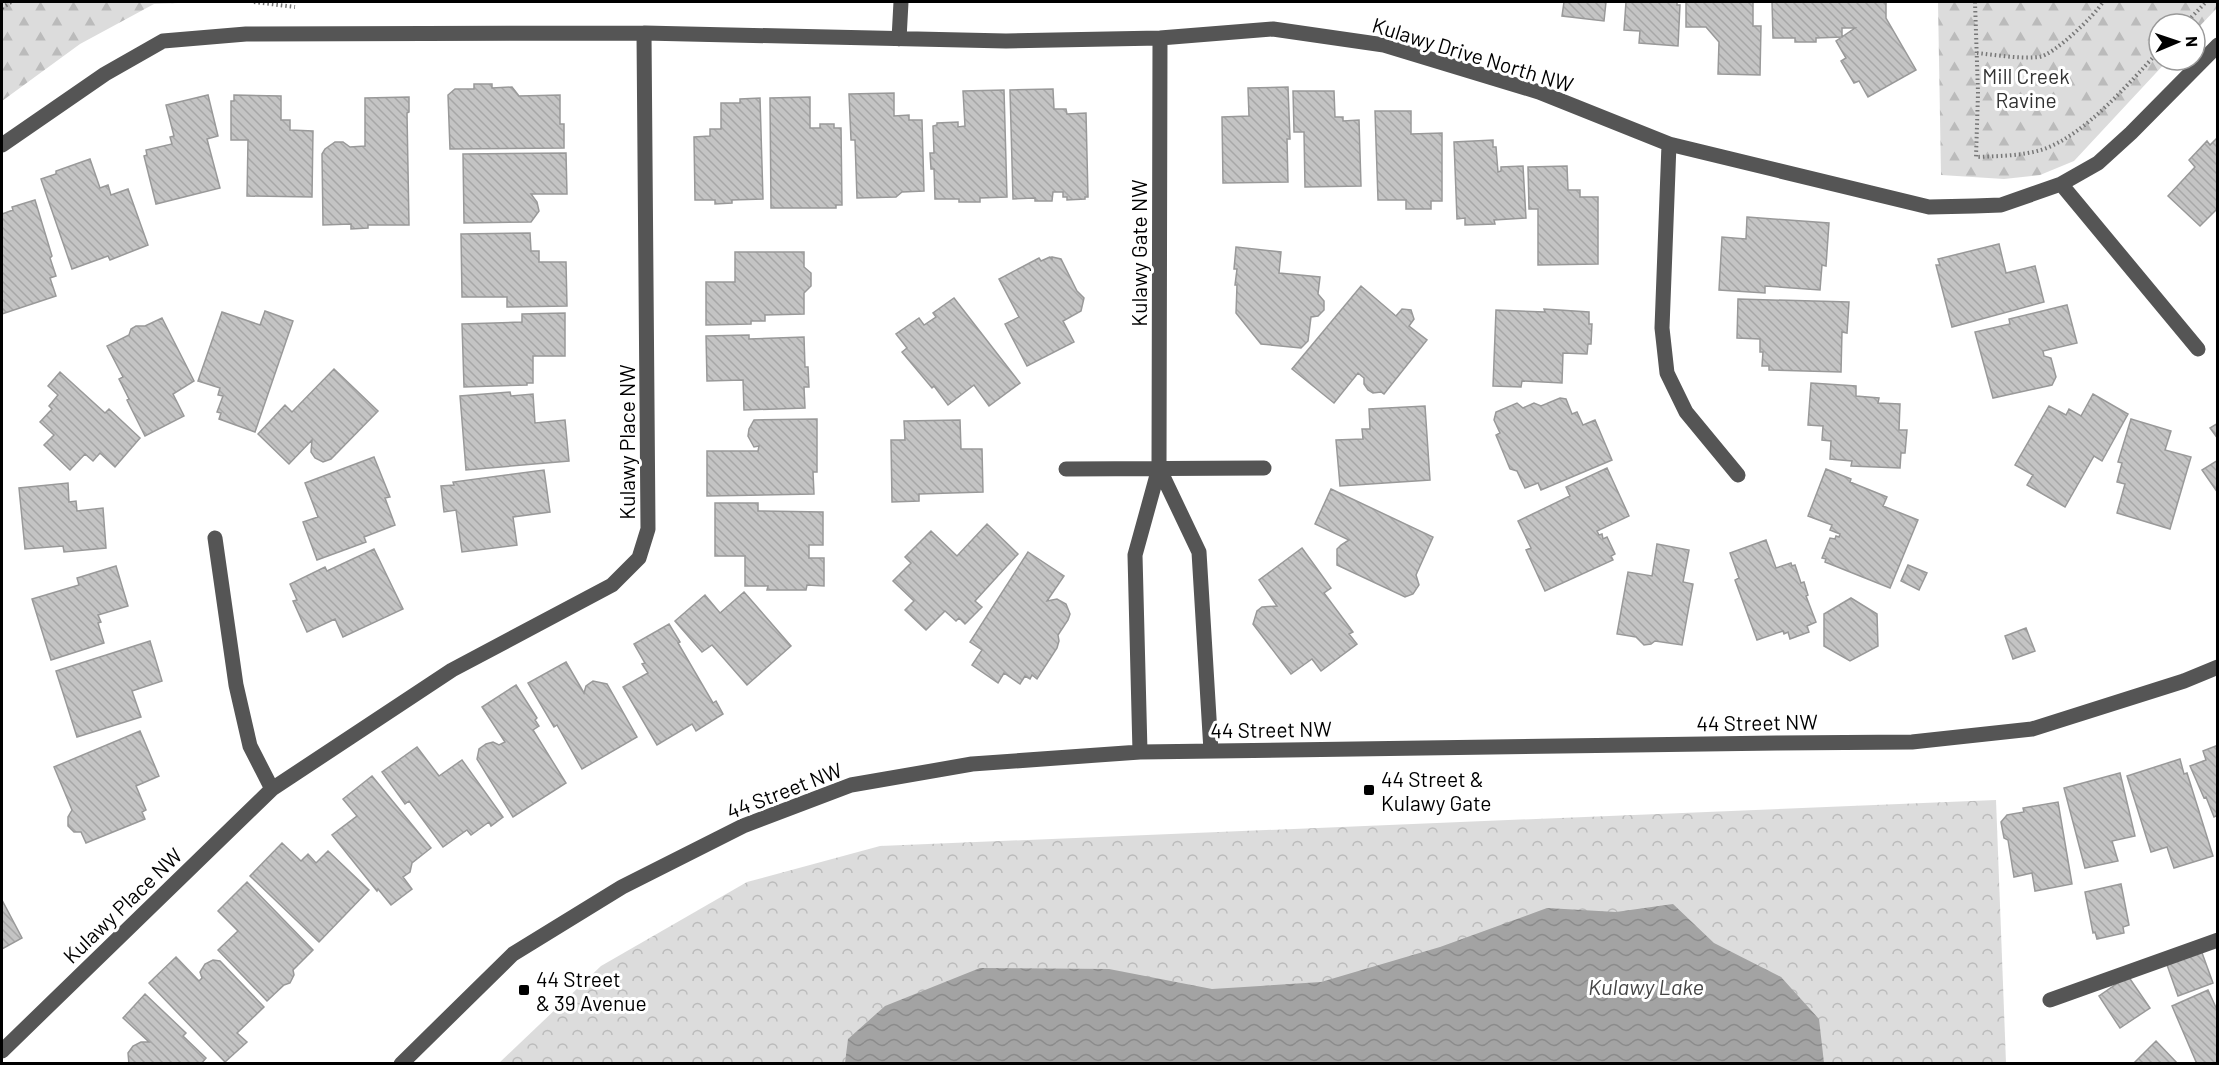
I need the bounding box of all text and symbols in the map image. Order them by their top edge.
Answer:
street label: Kulawy Drive North NW [1369,12,1577,96]
north arrow [2147,12,2207,72]
text: N [2183,36,2202,47]
park label: Mill Creek Ravine [1982,63,2070,112]
street label: Kulawy Gate NW [1126,179,1151,327]
street label: Kulawy Place NW [614,364,639,520]
street label: 44 Street NW [1696,708,1818,736]
street label: 44 Street NW [1210,715,1332,743]
street label: 44 Street NW [723,757,845,823]
place label: 44 Street & Kulawy Gate [1381,766,1491,815]
marker: 44 Street & Kulawy Gate [1362,783,1376,797]
street label: Kulawy Place NW [57,842,187,968]
place label: 44 Street & 39 Avenue [536,966,647,1015]
water label: Kulawy Lake [1588,973,1704,999]
marker: 44 Street & 39 Avenue [517,983,531,997]

